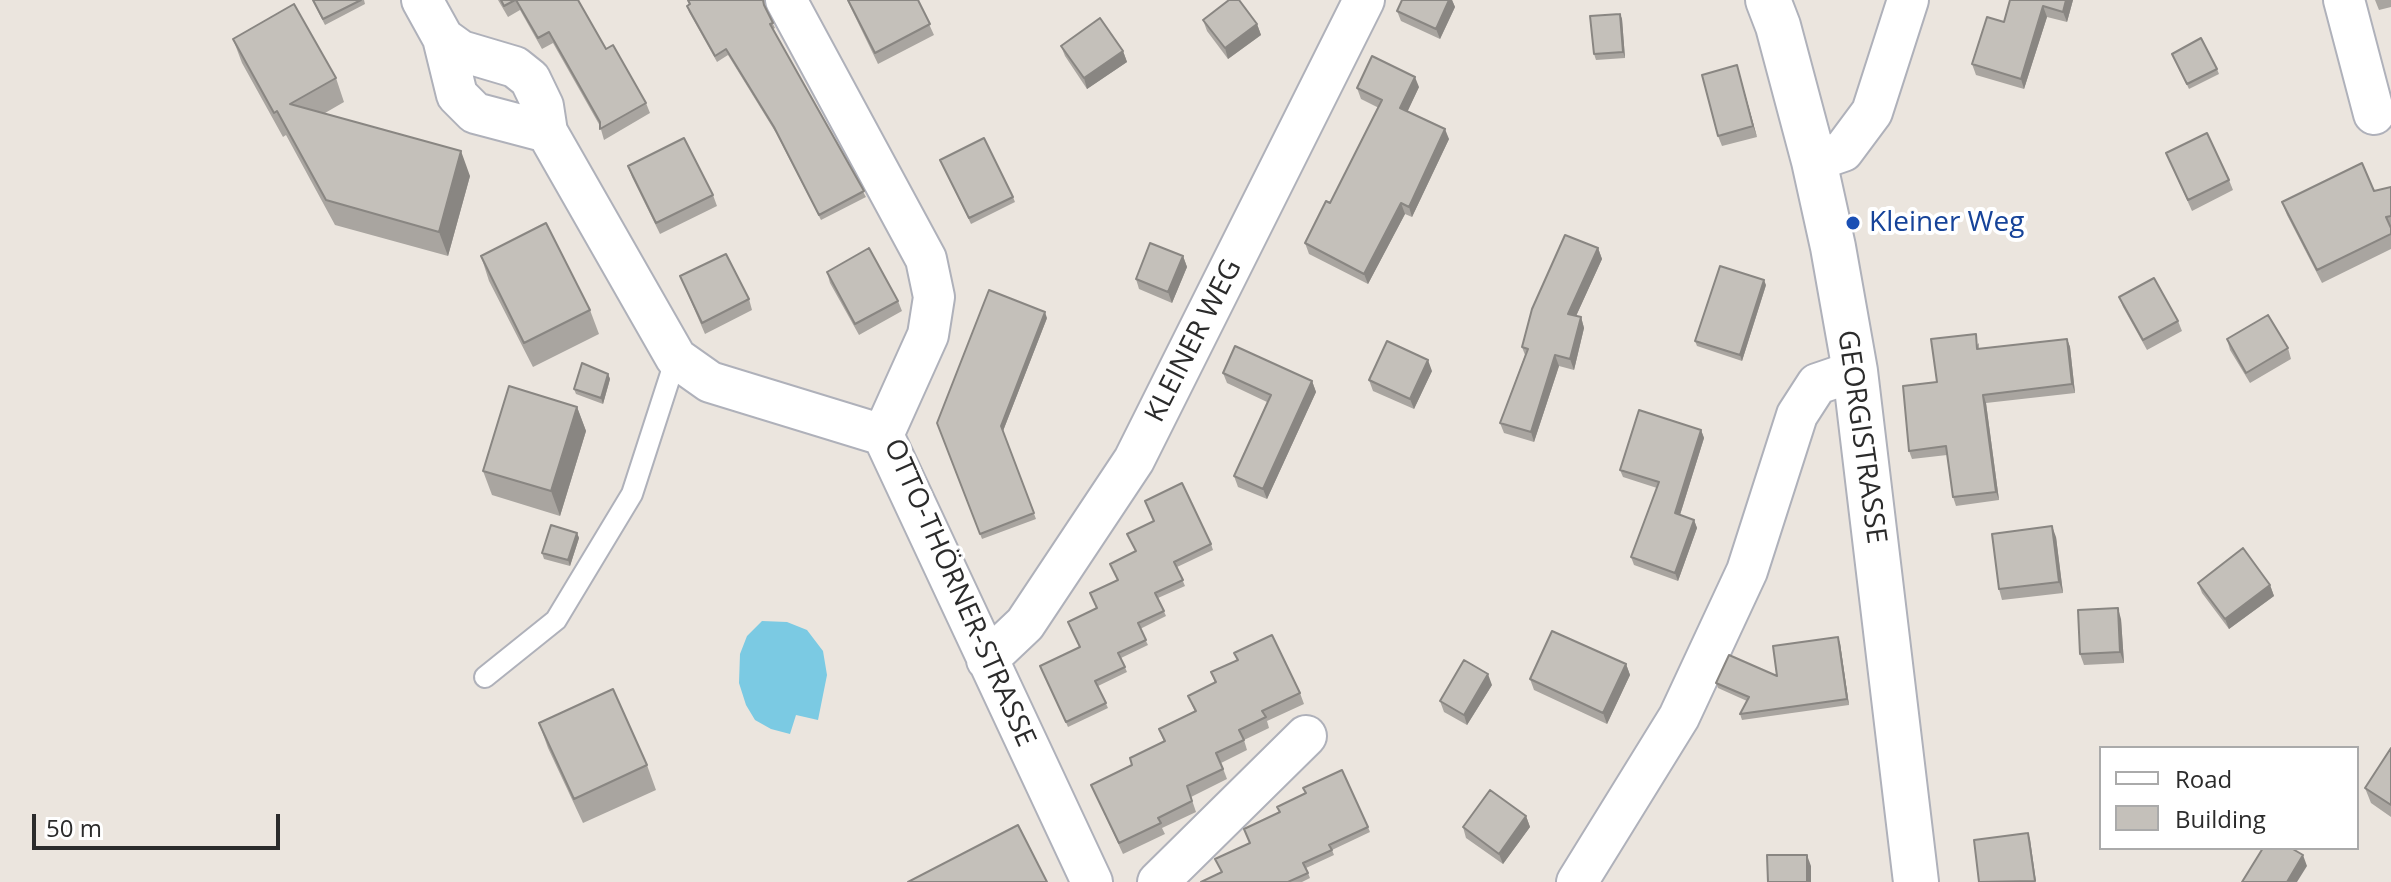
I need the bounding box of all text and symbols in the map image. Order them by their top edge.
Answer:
place label: Kleiner Weg [1869,206,2024,240]
marker: Kleiner Weg [1844,214,1862,232]
street label: KLEINER WEG [1139,254,1249,428]
street label: GEORGISTRASSE [1829,328,1893,546]
street label: OTTO-THÖRNER-STRASSE [876,434,1042,752]
legend [2099,746,2359,850]
text: Road [2175,762,2232,795]
scale bar [36,798,284,848]
text: Building [2175,802,2266,835]
text: 50 m [46,811,102,844]

